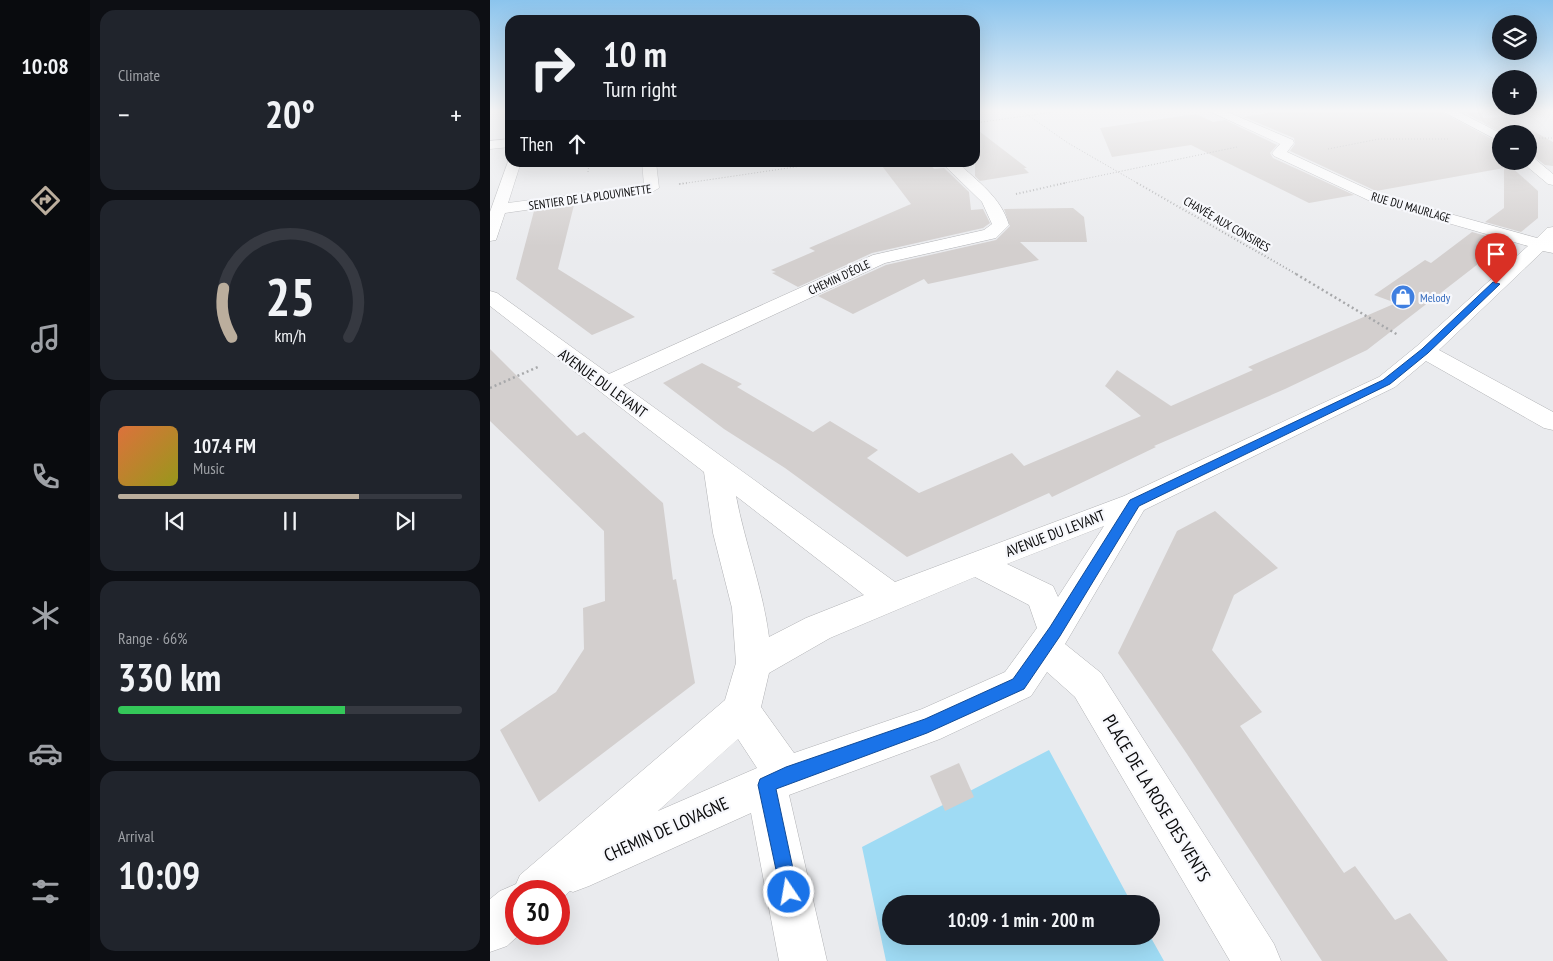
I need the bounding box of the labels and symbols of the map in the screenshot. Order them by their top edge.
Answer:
street label: SENTIER DE LA PLOUVINETTE [528,181,652,213]
street label: RUE DU MAURLAGE [1370,189,1452,225]
street label: CHAVÉE AUX CONSIRES [1181,193,1273,255]
pin [1475,233,1517,284]
street label: CHEMIN D'ÉOLE [806,256,872,298]
shop icon: Melody [1390,284,1416,310]
place label: Melody [1420,290,1451,305]
street label: AVENUE DU LEVANT [555,344,651,422]
street label: AVENUE DU LEVANT [1003,505,1108,561]
street label: PLACE DE LA ROSE DES VENTS [1098,710,1216,886]
street label: CHEMIN DE LOVAGNE [600,791,732,867]
position arrow [762,865,814,917]
speed limit sign: 30 [505,880,570,945]

